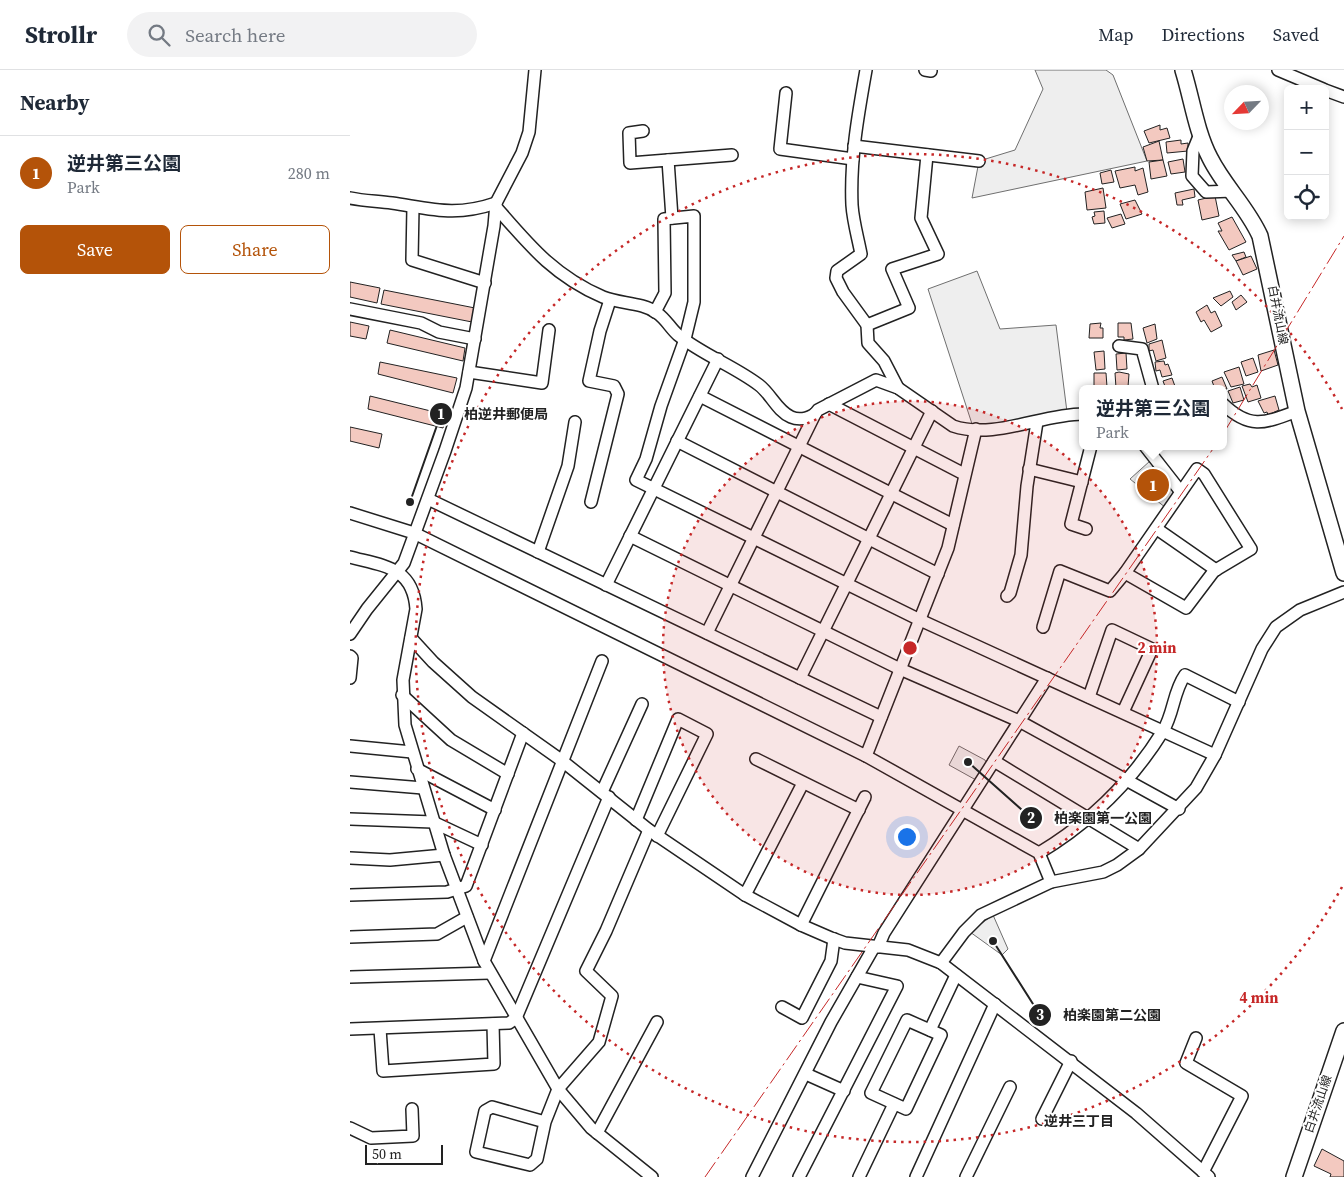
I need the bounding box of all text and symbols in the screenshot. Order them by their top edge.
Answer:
search box [127,12,477,57]
text: Strollr [25,18,97,51]
icon: search [145,21,173,49]
text: Search here [185,22,285,48]
text: Map [1098,22,1134,47]
text: Directions [1162,22,1245,47]
text: Saved [1273,22,1319,47]
north arrow [1224,85,1269,130]
map controls [1284,85,1329,220]
button: + [1284,85,1329,130]
text: Nearby [20,88,90,117]
button: − [1284,130,1329,175]
text: 逆井第三公園 [67,150,181,176]
text: 1 [32,162,40,184]
text: 280 m [288,162,330,184]
button: locate [1284,175,1329,220]
text: Park [67,176,100,198]
button: Save [20,225,170,274]
button: Share [180,225,330,274]
street label: 白井流山線 [1264,284,1292,346]
popup [1079,385,1227,450]
text: 逆井第三公園 [1096,395,1210,421]
callout: 柏逆井郵便局 [429,399,558,428]
text: 1 [437,403,445,424]
text: 柏逆井郵便局 [464,404,548,424]
text: Park [1096,421,1129,443]
pin: 1 [1137,466,1169,504]
text: 2 min [1138,637,1176,658]
centre of rings [901,639,919,657]
callout: 柏楽園第一公園 [1019,803,1162,832]
text: 2 [1027,807,1035,828]
text: 柏楽園第一公園 [1054,808,1152,828]
your location [894,824,920,850]
text: 4 min [1240,987,1278,1008]
callout: 柏楽園第二公園 [1028,1000,1171,1029]
text: 3 [1036,1004,1044,1025]
text: 柏楽園第二公園 [1063,1005,1161,1025]
street label: 白井流山線 [1301,1073,1335,1135]
district label: 逆井三丁目 [1044,1111,1114,1131]
scale bar [365,1142,442,1165]
text: 50 m [372,1144,402,1164]

